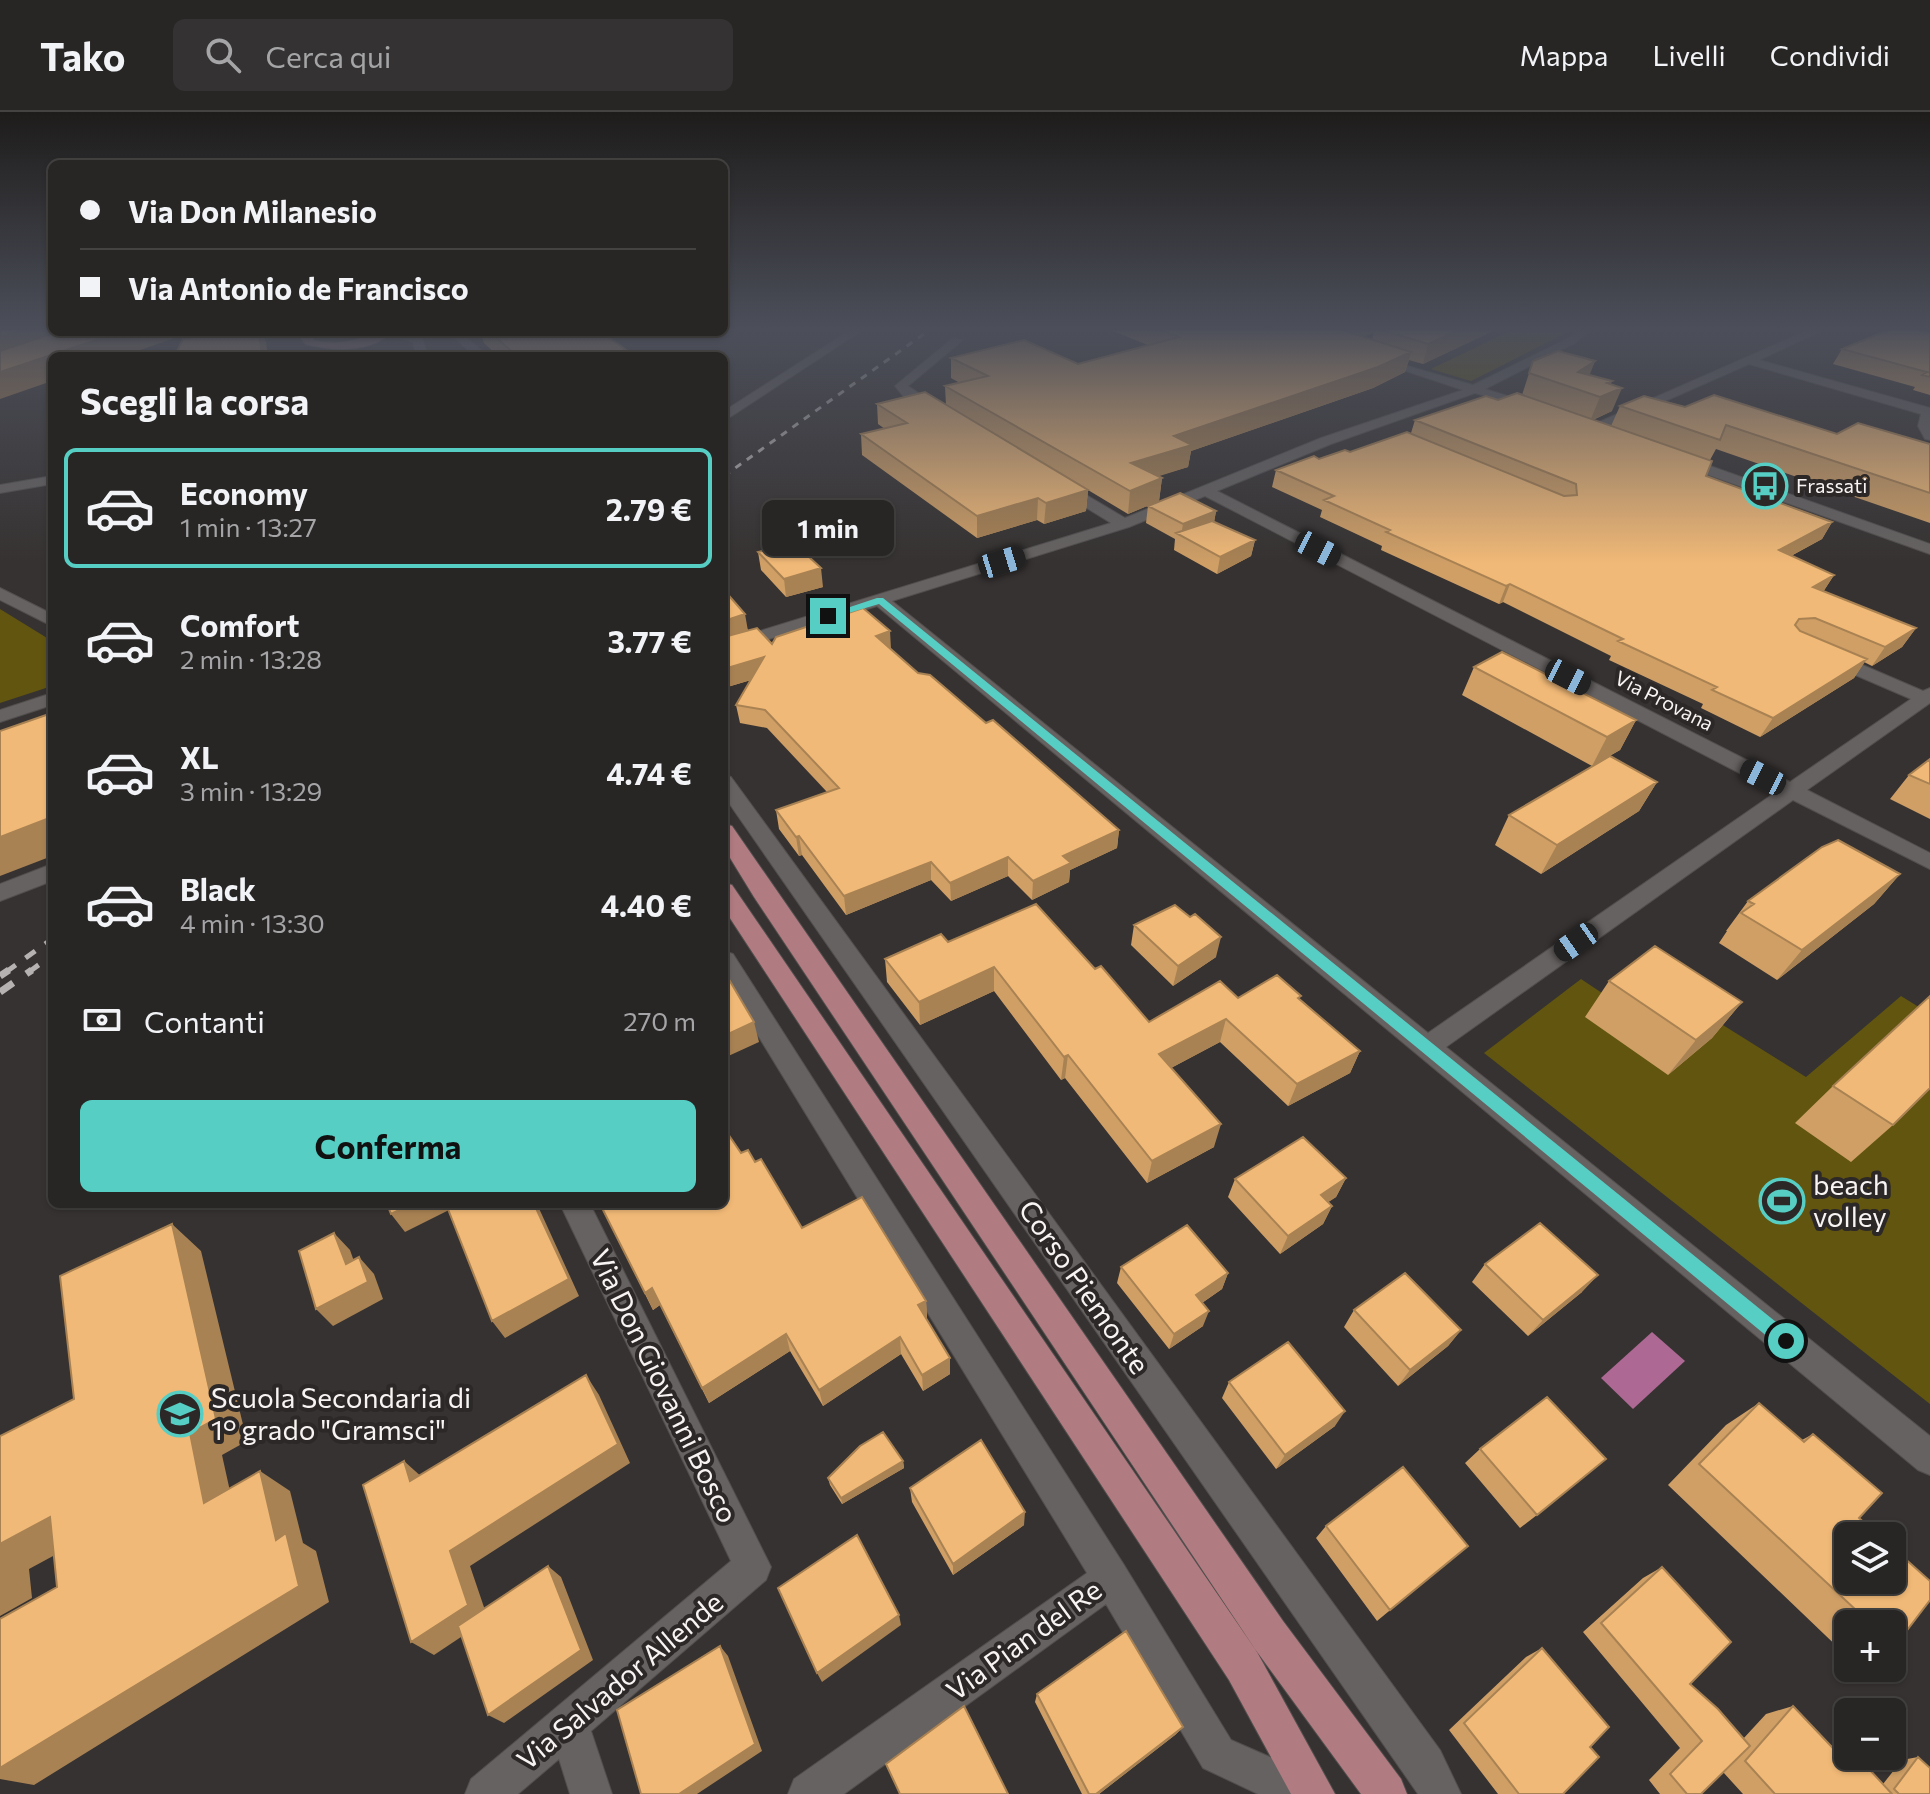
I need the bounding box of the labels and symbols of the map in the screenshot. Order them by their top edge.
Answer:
bus stop icon: Frassati [1741,462,1789,510]
place label: Frassati [1796,473,1867,497]
callout: 1 min [762,500,894,556]
car [1291,527,1345,571]
car [976,544,1028,580]
route end [810,598,846,634]
car [1541,655,1595,699]
street label: Via Provana [1611,665,1718,735]
car [1736,755,1790,799]
car [1549,918,1603,966]
place label: beach volley [1813,1167,1889,1233]
sports icon: beach volley [1758,1177,1806,1225]
street label: Corso Piemonte [1012,1193,1157,1380]
street label: Via Don Giovanni Bosco [584,1243,746,1528]
route start [1768,1323,1804,1359]
place label: Scuola Secondaria di 1° grado "Gramsci" [211,1380,471,1446]
school or university icon: Scuola Secondaria di 1° grado "Gramsci" [156,1390,204,1438]
street label: Via Pian del Re [939,1572,1108,1707]
street label: Via Salvador Allende [510,1584,729,1776]

